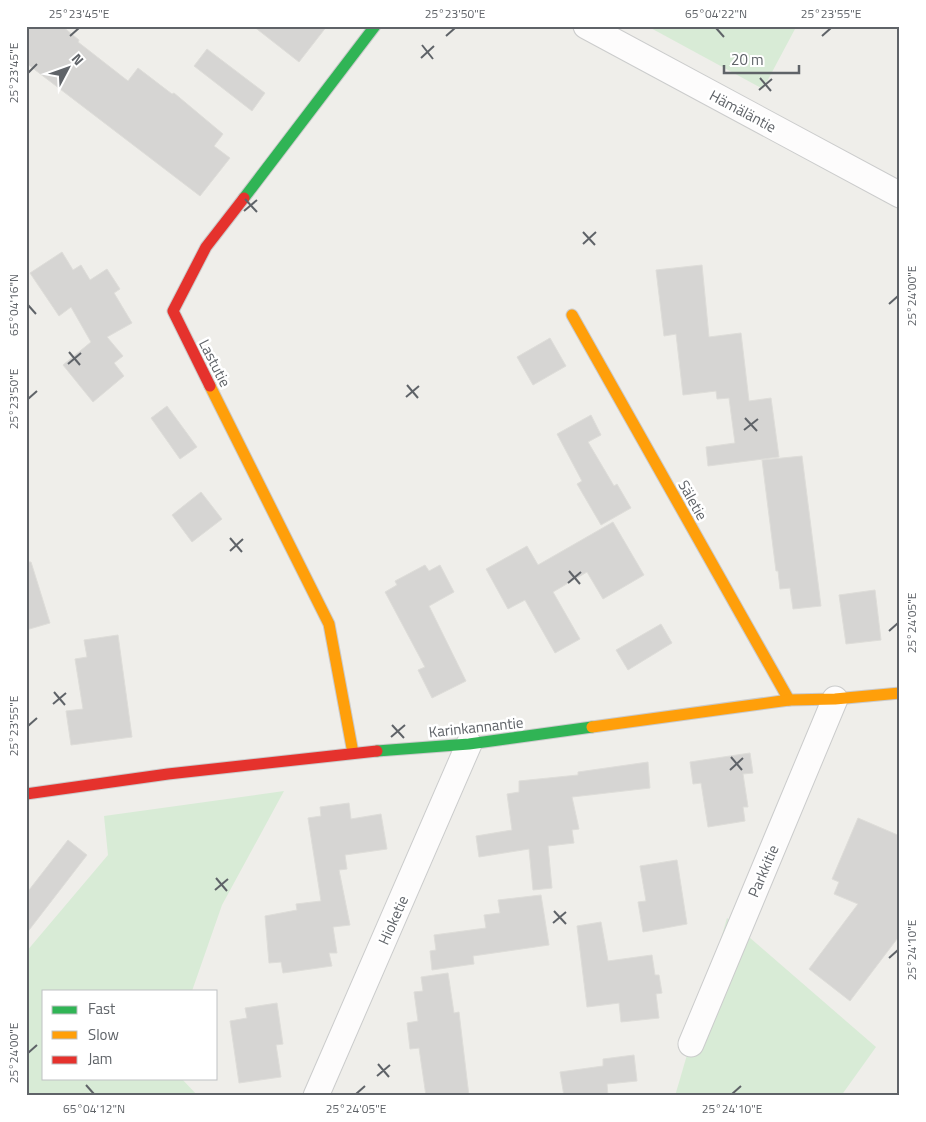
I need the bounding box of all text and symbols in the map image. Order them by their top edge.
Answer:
text: 25°23'45"E [49,4,110,23]
text: 25°23'50"E [425,4,486,23]
text: 65°04'22"N [685,4,747,23]
text: 25°23'55"E [801,4,862,23]
text: 25°23'45"E [4,42,23,103]
north arrow [42,42,92,92]
scale bar [724,42,798,74]
text: 20 m [731,48,764,71]
text: N [67,49,89,70]
street label: Hämäläntie [705,84,781,138]
text: 25°24'00"E [902,265,921,326]
text: 65°04'16"N [4,274,23,336]
street label: Lastutie [193,335,237,391]
text: 25°23'50"E [4,368,23,429]
street label: Säletie [673,476,713,524]
text: 25°24'05"E [902,592,921,653]
text: 25°23'55"E [4,695,23,756]
street label: Karinkannantie [428,711,524,743]
street label: Parkkitie [742,841,784,901]
street label: Hioketie [372,892,414,948]
text: 25°24'10"E [902,919,921,980]
legend [42,990,218,1080]
text: Fast [88,997,116,1020]
text: 25°24'00"E [4,1022,23,1083]
text: Slow [88,1023,119,1046]
text: Jam [88,1047,112,1070]
text: 65°04'12"N [63,1099,125,1118]
text: 25°24'05"E [326,1099,387,1118]
text: 25°24'10"E [702,1099,763,1118]

